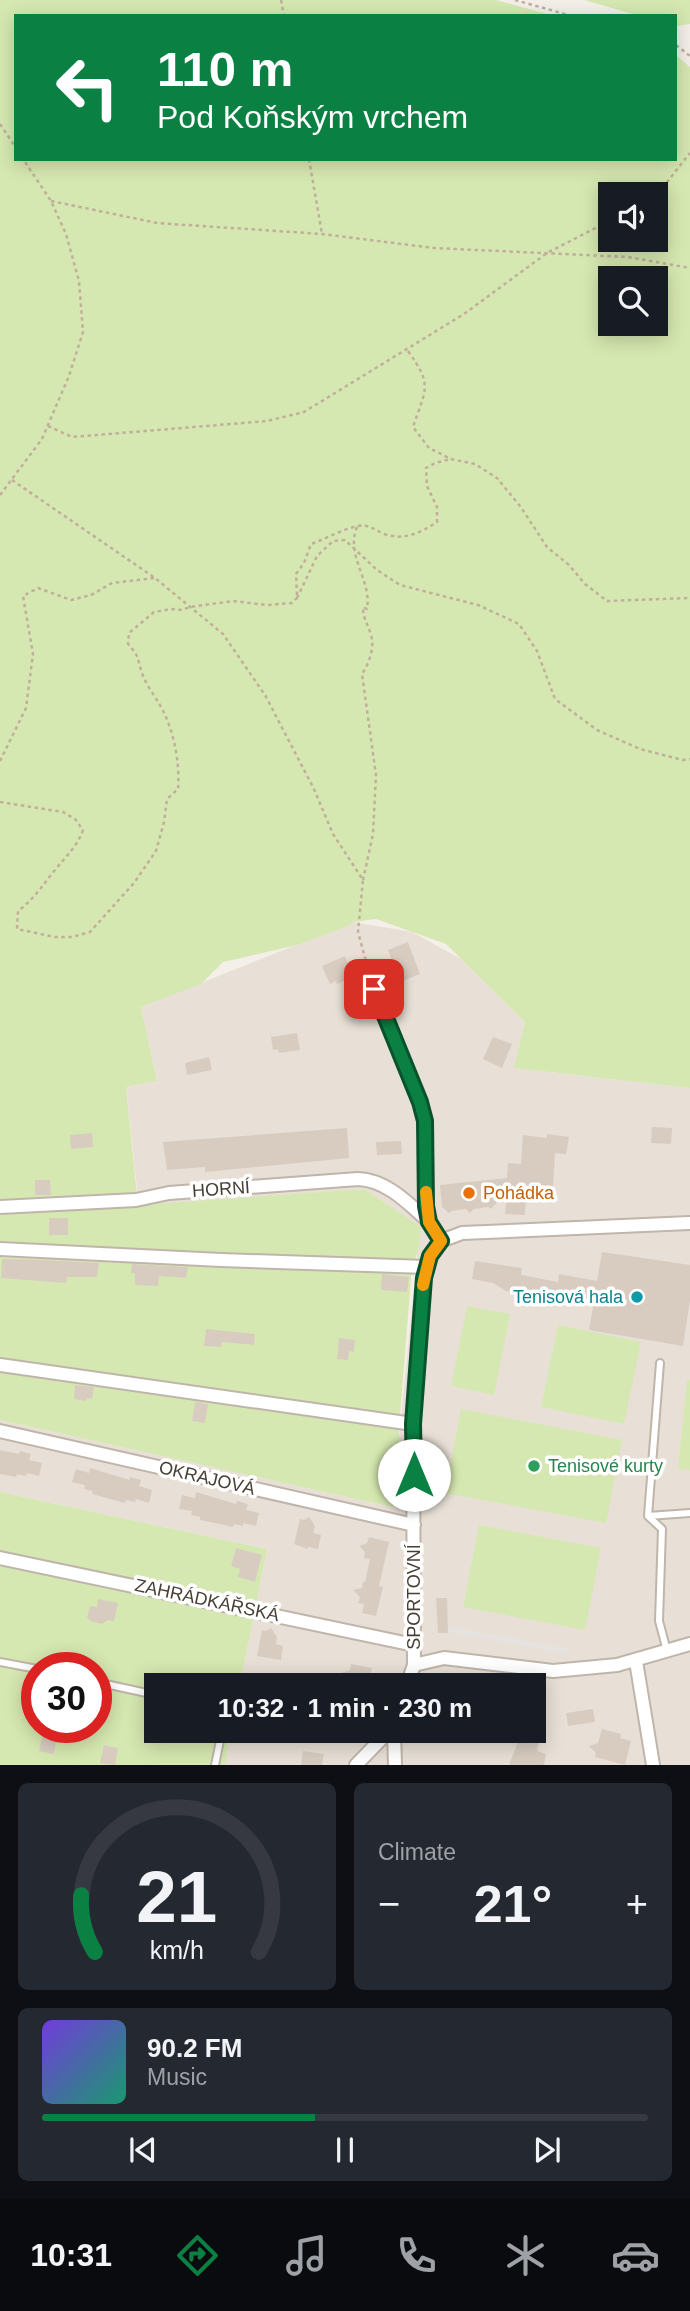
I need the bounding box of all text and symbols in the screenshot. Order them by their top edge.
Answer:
icon: left [42,42,133,133]
text: 110 m [157,42,293,96]
text: Pod Koňským vrchem [157,99,468,135]
map controls [598,182,668,336]
button: sound [598,182,668,252]
button: search [598,266,668,336]
pin [344,959,404,1019]
icon: arrive [355,970,393,1008]
street label: HORNÍ [191,1177,251,1201]
place label: Pohádka [483,1183,555,1203]
marker: Pohádka [461,1185,477,1201]
place label: Tenisová hala [513,1287,624,1307]
marker: Tenisová hala [629,1289,645,1305]
position arrow [377,1438,451,1512]
place label: Tenisové kurty [548,1456,663,1476]
street label: OKRAJOVÁ [157,1457,257,1499]
marker: Tenisové kurty [526,1458,542,1474]
street label: SPORTOVNÍ [404,1544,424,1650]
street label: ZAHRÁDKÁŘSKÁ [133,1575,281,1625]
speed limit sign: 30 [21,1652,112,1743]
text: 10:32 · 1 min · 230 m [218,1693,472,1723]
text: Climate [378,1839,456,1865]
text: 21 [137,1857,217,1938]
text: 21° [474,1875,552,1933]
text: − [378,1883,400,1925]
text: + [626,1883,648,1925]
text: km/h [150,1936,204,1964]
text: 90.2 FM [147,2033,242,2063]
text: Music [147,2064,207,2090]
icon: previous [124,2131,162,2169]
icon: pause [326,2131,364,2169]
icon: next [528,2131,566,2169]
icon: directions [173,2231,222,2280]
icon: music [282,2231,331,2280]
icon: phone [392,2231,441,2280]
icon: climate [501,2231,550,2280]
icon: car [611,2231,660,2280]
text: 10:31 [30,2237,112,2273]

